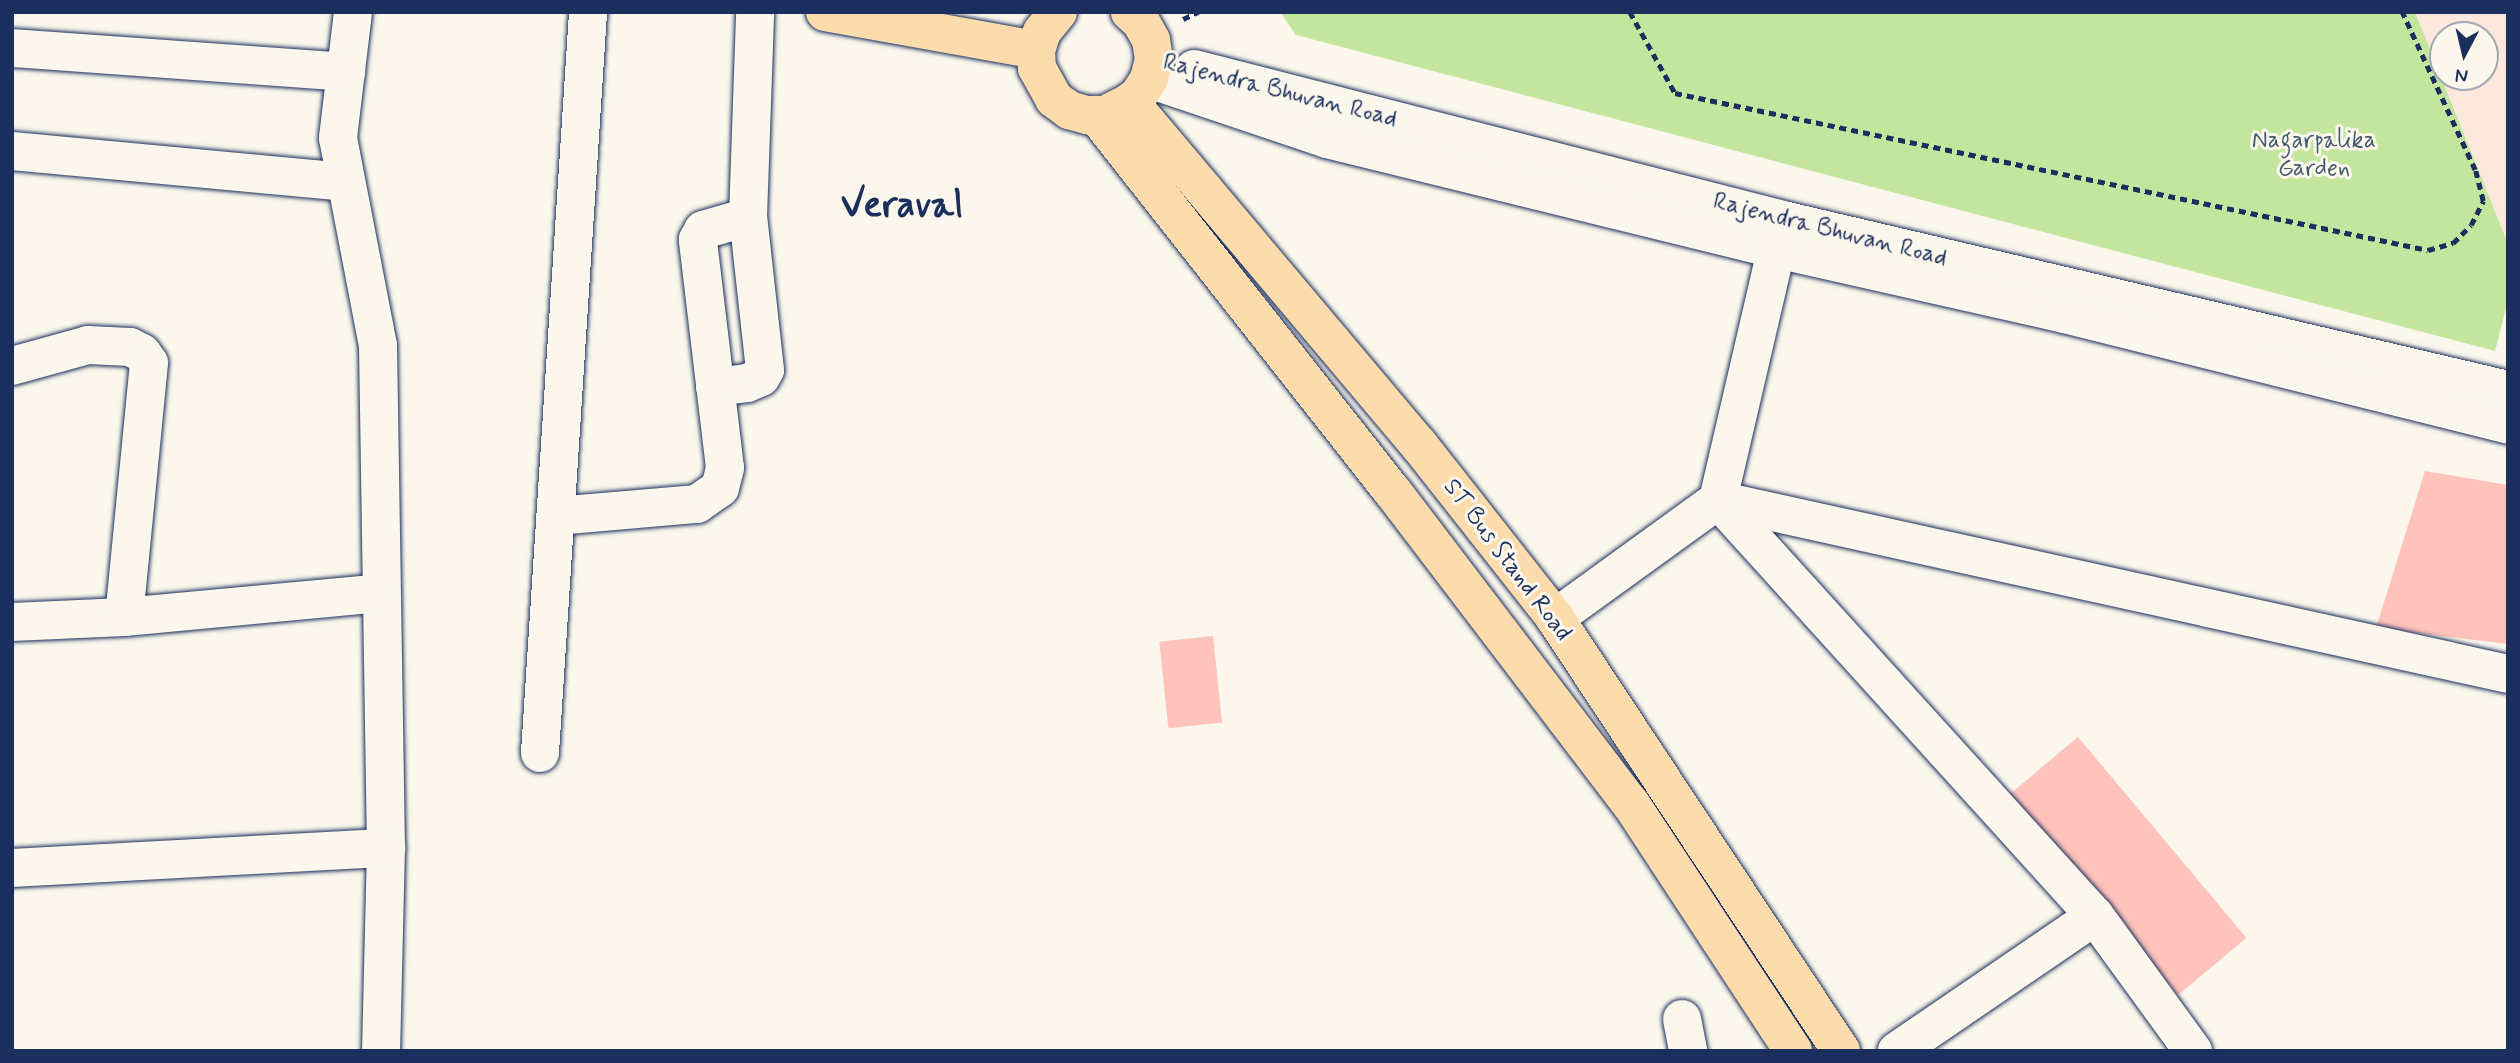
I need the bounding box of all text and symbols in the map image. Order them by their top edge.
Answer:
north arrow [2429,21,2499,91]
street label: Rajendra Bhuvan Road [1163,49,1397,133]
text: N [2454,62,2469,89]
park label: Nagarpalika Garden [2252,127,2376,183]
district label: Veraval [841,183,963,229]
street label: Rajendra Bhuvan Road [1713,188,1947,272]
street label: ST Bus Stand Road [1436,472,1578,648]

